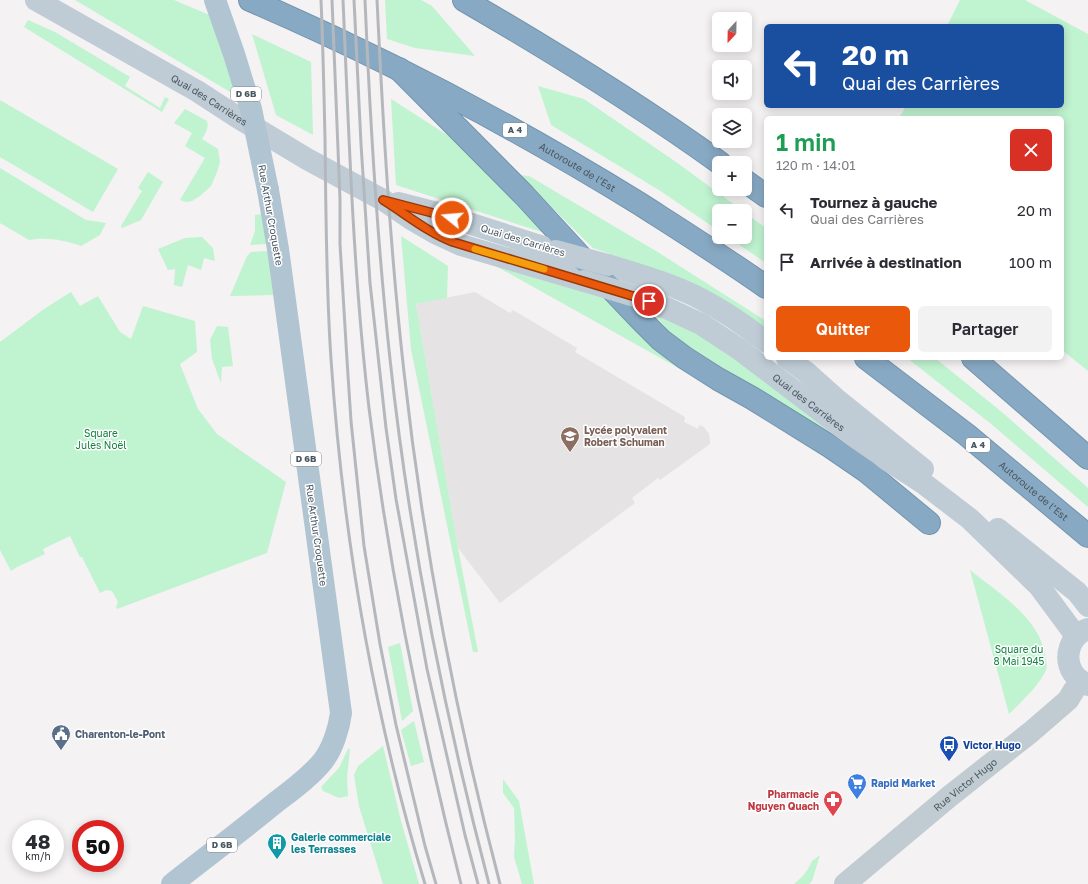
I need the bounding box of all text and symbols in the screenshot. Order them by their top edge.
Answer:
north arrow [712,12,752,52]
map controls [712,12,752,244]
text: 20 m [842,38,909,71]
icon: left [776,40,828,92]
button: sound [712,60,752,100]
street label: Quai des Carrières [169,72,250,128]
text: Quai des Carrières [842,72,1000,94]
road number: D 6B [231,87,261,101]
button: layers [712,108,752,148]
road number: A 4 [503,123,527,137]
text: 1 min [776,127,836,156]
button: close [1010,129,1052,171]
street label: Autoroute de l’Est [537,140,618,194]
button: + [712,156,752,196]
text: 120 m · 14:01 [776,157,856,173]
street label: Rue Arthur Croquette [256,163,286,267]
text: Tournez à gauche [810,193,937,211]
position arrow [431,197,473,239]
icon: left [776,199,798,221]
text: 20 m [1017,201,1052,219]
button: − [712,204,752,244]
text: Quai des Carrières [810,211,924,227]
street label: Quai des Carrières [479,221,567,259]
icon: arrive [776,251,798,273]
text: Arrivée à destination [810,253,962,271]
text: 100 m [1009,253,1052,271]
pin [632,284,666,318]
icon: arrive [638,290,660,312]
button: Quitter [776,306,910,352]
button: Partager [918,306,1052,352]
street label: Quai des Carrières [770,371,848,434]
place label: Lycée polyvalent Robert Schuman [584,424,667,448]
school or university icon: Lycée polyvalent Robert Schuman [559,425,581,453]
park label: Square Jules Noël [76,427,126,451]
road number: A 4 [966,438,990,452]
road number: D 6B [291,452,321,466]
street label: Autoroute de l’Est [997,458,1071,523]
street label: Rue Arthur Croquette [304,483,330,587]
park label: Square du 8 Mai 1945 [994,643,1045,667]
public building icon: Charenton-le-Pont [50,723,72,751]
place label: Charenton-le-Pont [75,728,165,740]
bus stop icon: Victor Hugo [938,734,960,762]
place label: Victor Hugo [963,739,1021,751]
street label: Rue Victor Hugo [931,755,999,813]
supermarket icon: Rapid Market [846,772,868,800]
place label: Rapid Market [871,777,935,789]
place label: Pharmacie Nguyen Quach [748,788,819,812]
pharmacy icon: Pharmacie Nguyen Quach [822,789,844,817]
speed limit sign: 50 [72,820,124,872]
text: 48 [25,829,51,853]
place label: Galerie commerciale les Terrasses [291,831,391,855]
building icon: Galerie commerciale les Terrasses [266,832,288,860]
road number: D 6B [207,838,237,852]
text: km/h [25,850,51,862]

